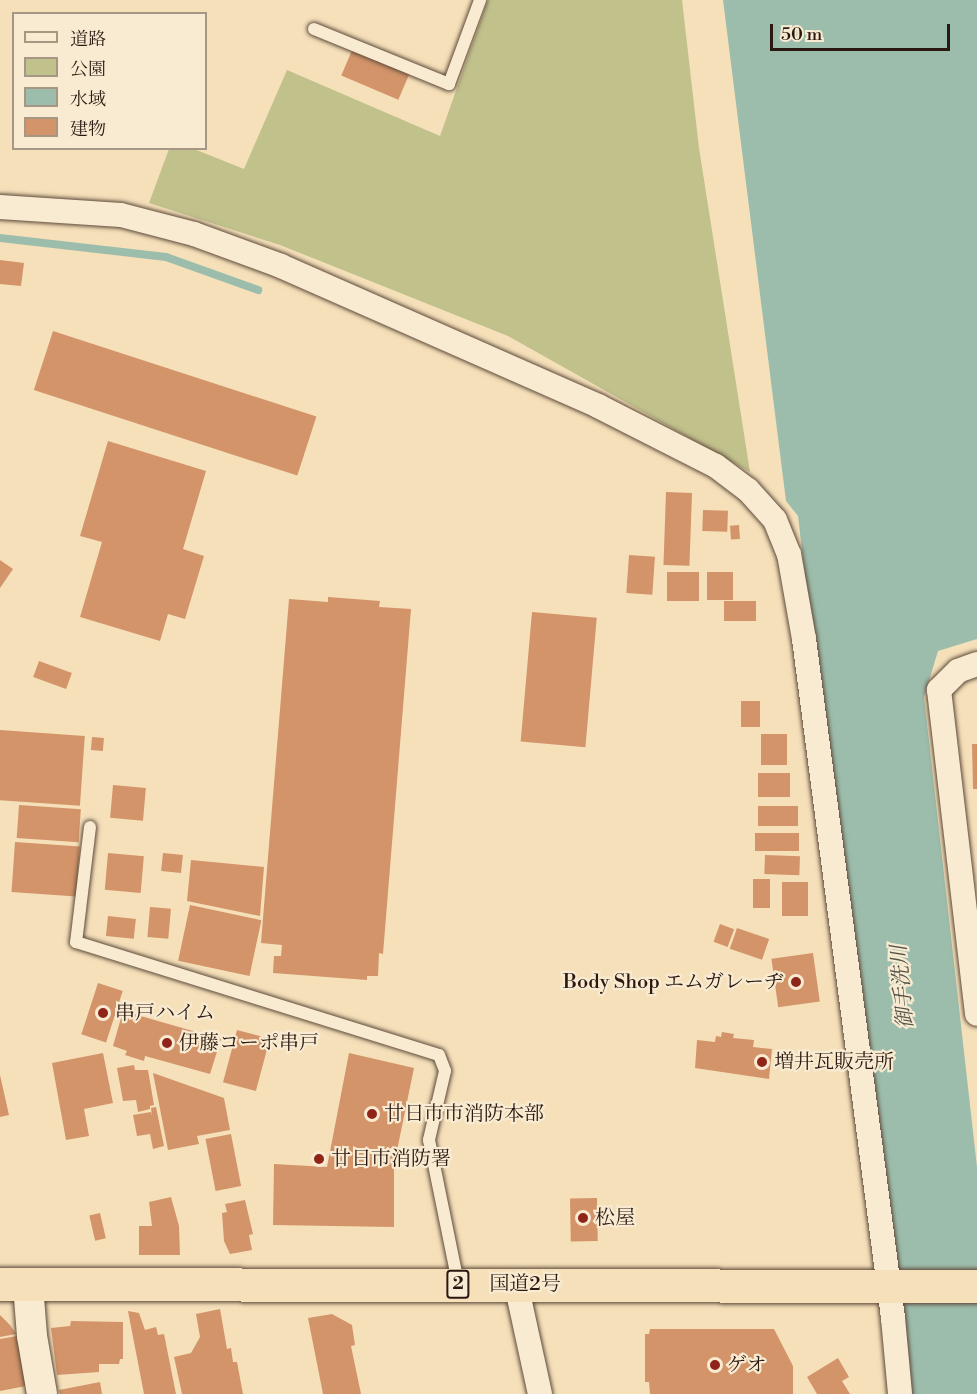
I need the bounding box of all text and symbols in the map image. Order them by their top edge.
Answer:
legend [12,12,207,150]
scale bar [773,12,953,50]
text: 50 m [781,23,822,46]
text: 道路 [70,28,106,51]
text: 公園 [70,58,106,81]
text: 水域 [70,88,106,111]
text: 建物 [70,118,106,141]
water label: 御手洗川 [887,944,919,1030]
place label: Body Shop エムガレーヂ [563,970,784,994]
marker: Body Shop エムガレーヂ [789,975,803,989]
place label: 串戸ハイム [115,1001,215,1025]
marker: 串戸ハイム [96,1006,110,1020]
place label: 伊藤コーポ串戸 [179,1031,319,1055]
marker: 伊藤コーポ串戸 [160,1036,174,1050]
place label: 増井瓦販売所 [774,1050,894,1074]
marker: 増井瓦販売所 [755,1055,769,1069]
place label: 廿日市市消防本部 [384,1102,544,1126]
marker: 廿日市市消防本部 [365,1107,379,1121]
place label: 廿日市消防署 [331,1147,451,1171]
marker: 廿日市消防署 [312,1152,326,1166]
place label: 松屋 [595,1206,635,1230]
marker: 松屋 [576,1211,590,1225]
road number: 2 [446,1269,470,1299]
street label: 国道2号 [489,1272,561,1296]
place label: ゲオ [727,1353,767,1377]
marker: ゲオ [708,1358,722,1372]

